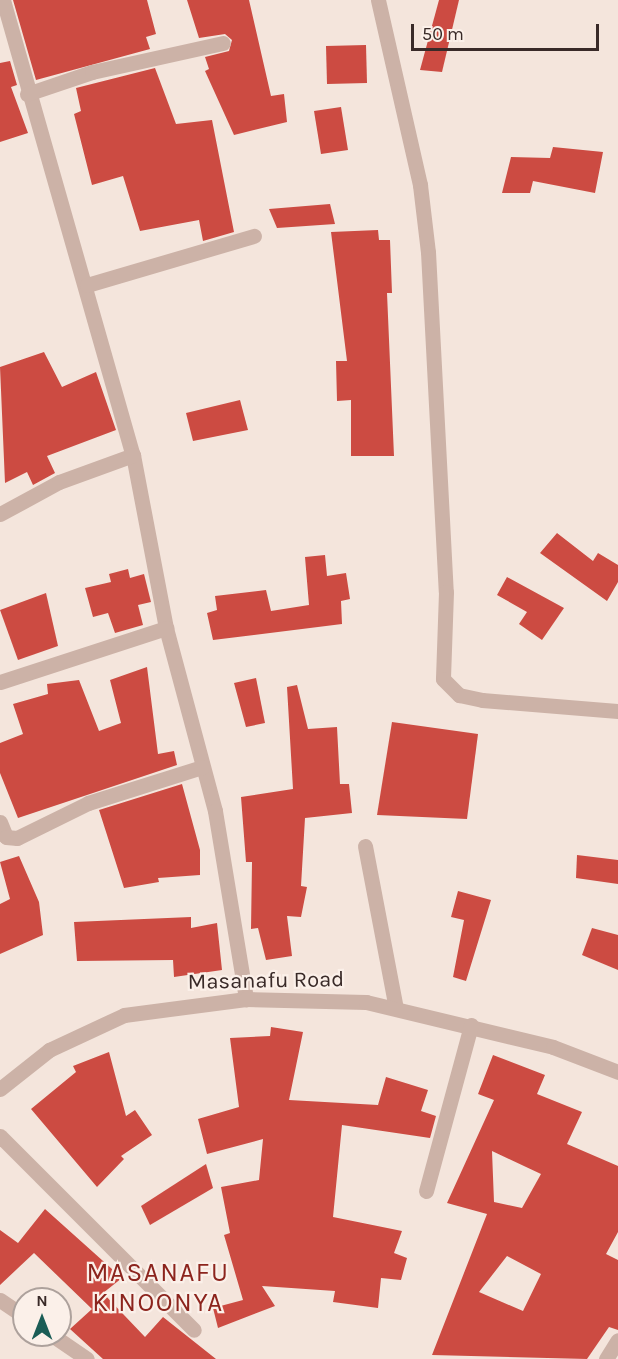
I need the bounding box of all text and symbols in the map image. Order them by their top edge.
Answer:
scale bar [414,12,602,50]
text: 50 m [422,23,464,45]
street label: Masanafu Road [188,966,344,996]
district label: MASANAFU KINOONYA [87,1257,229,1318]
north arrow [12,1287,72,1347]
text: N [36,1291,48,1310]

